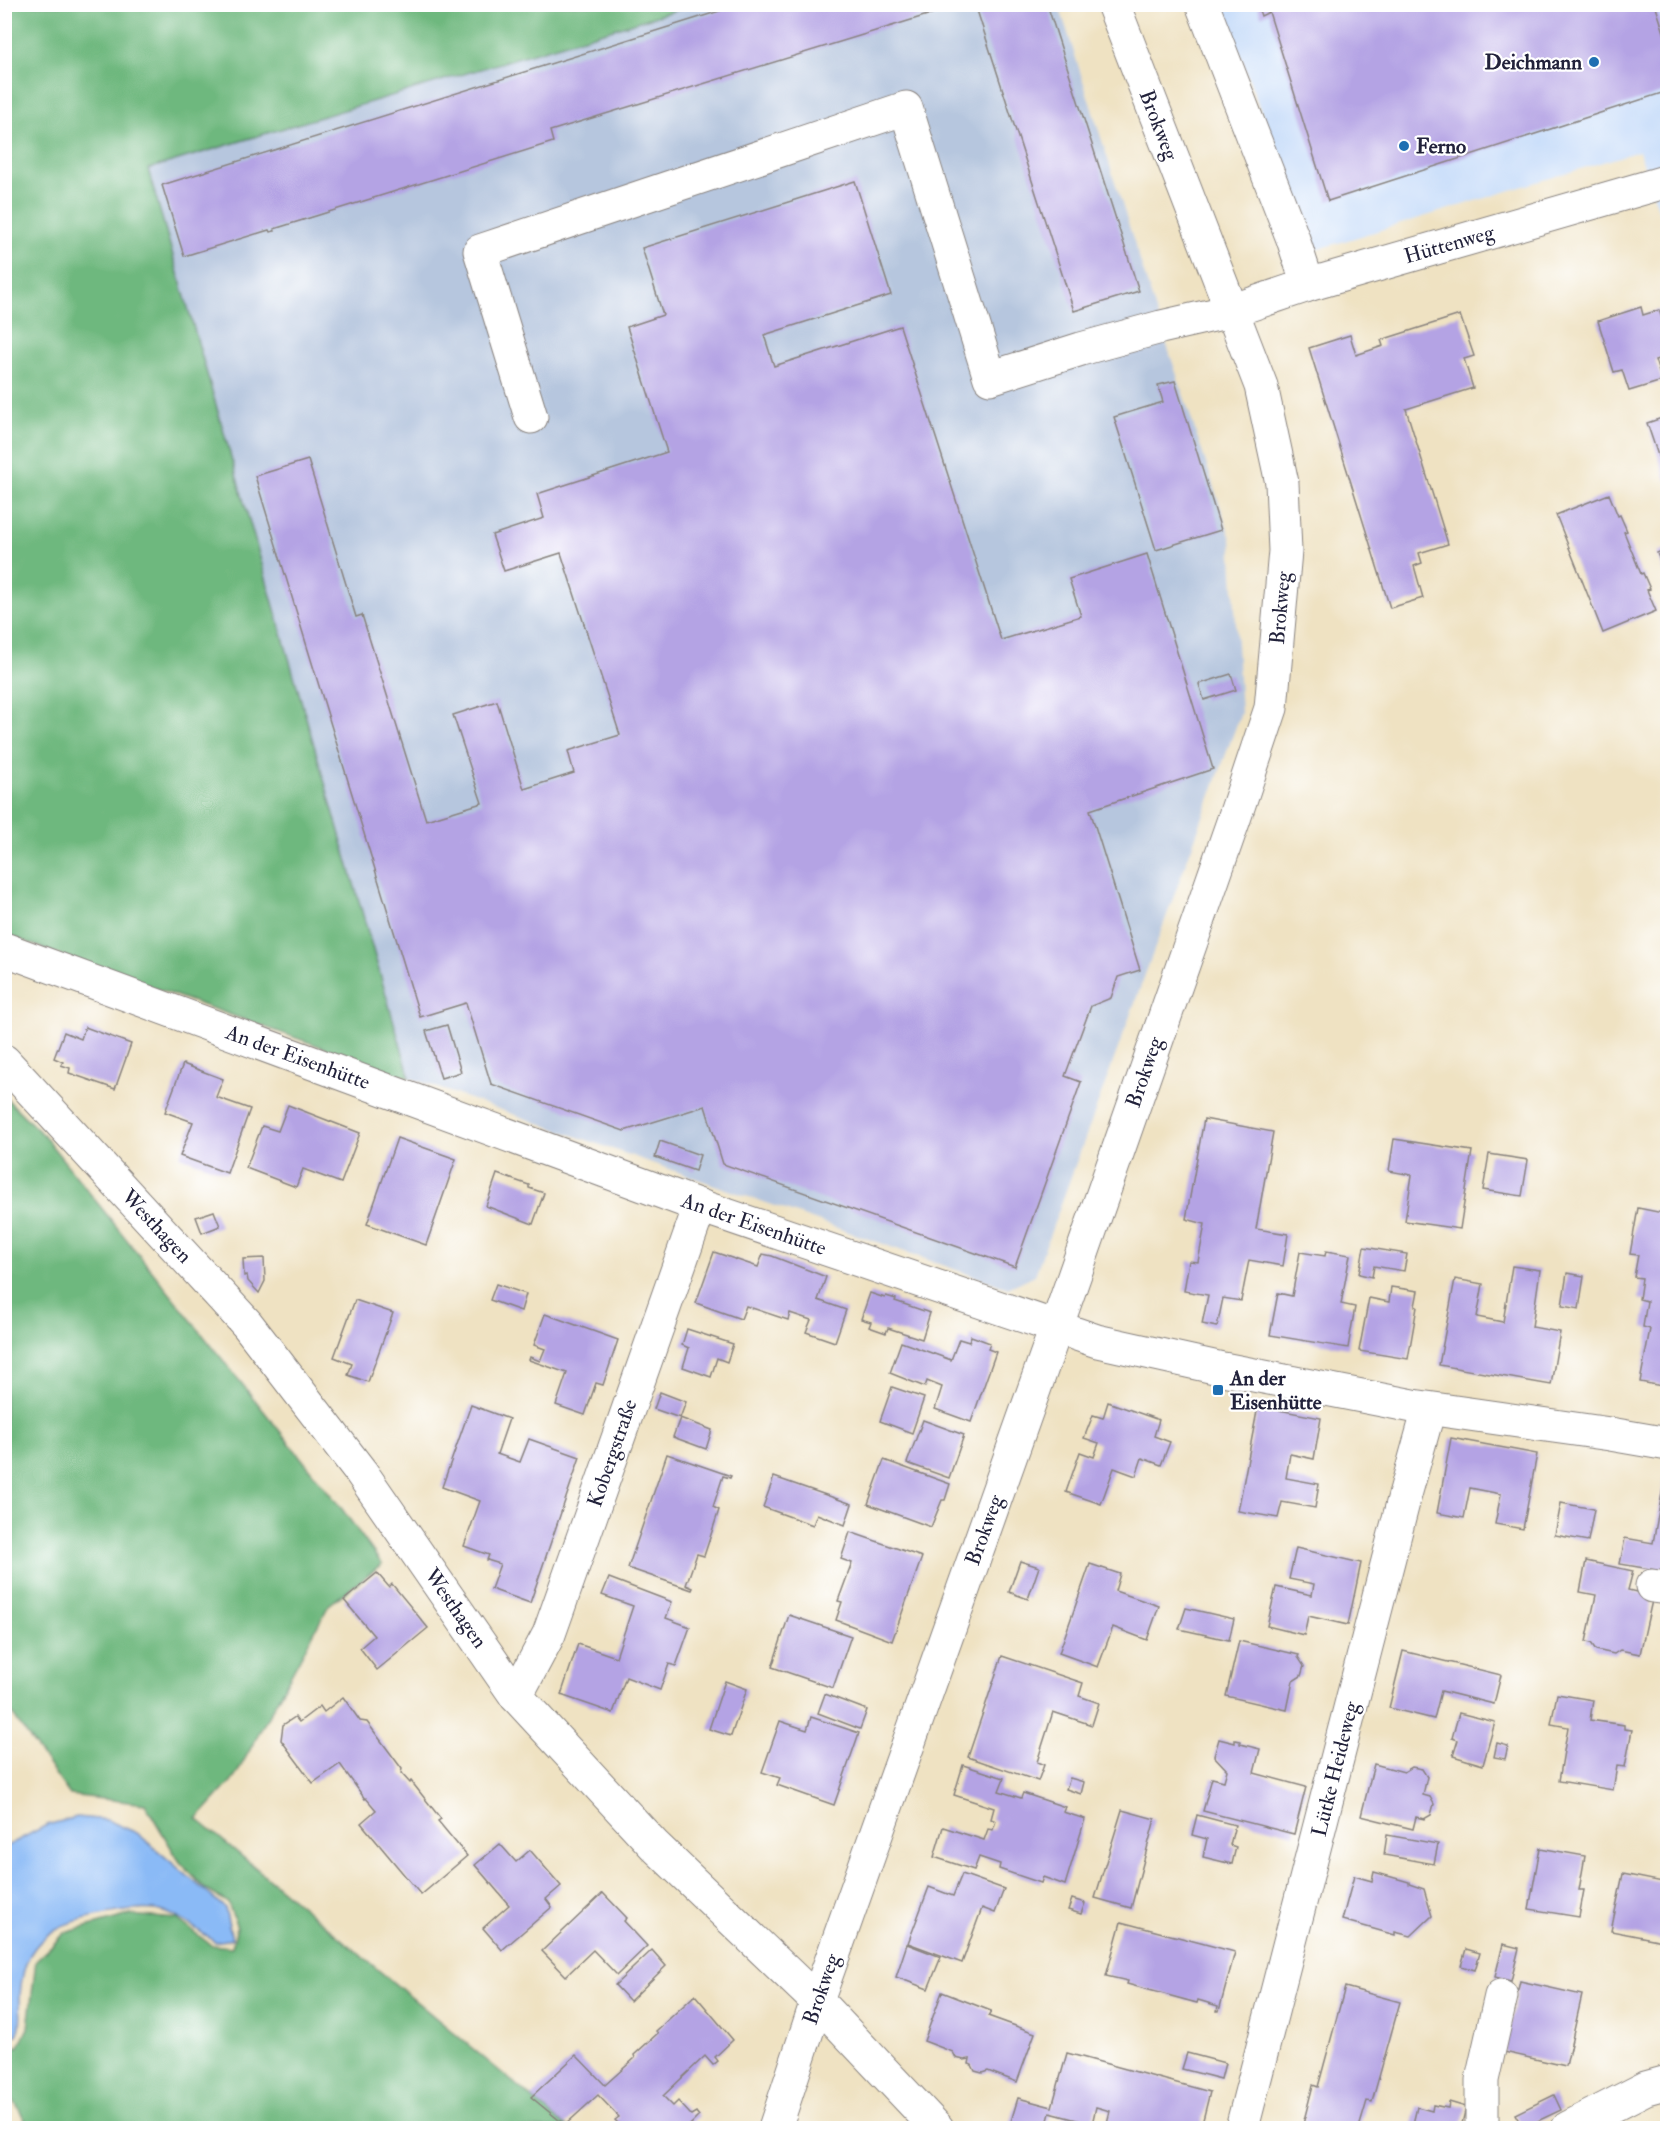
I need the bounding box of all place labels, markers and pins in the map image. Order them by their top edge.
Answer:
place label: Deichmann [1485,49,1582,76]
marker: Deichmann [1587,55,1601,69]
place label: Ferno [1416,133,1466,160]
marker: Ferno [1397,139,1411,153]
place label: An der Eisenhütte [1229,1365,1322,1416]
marker: An der Eisenhütte [1211,1383,1225,1397]

